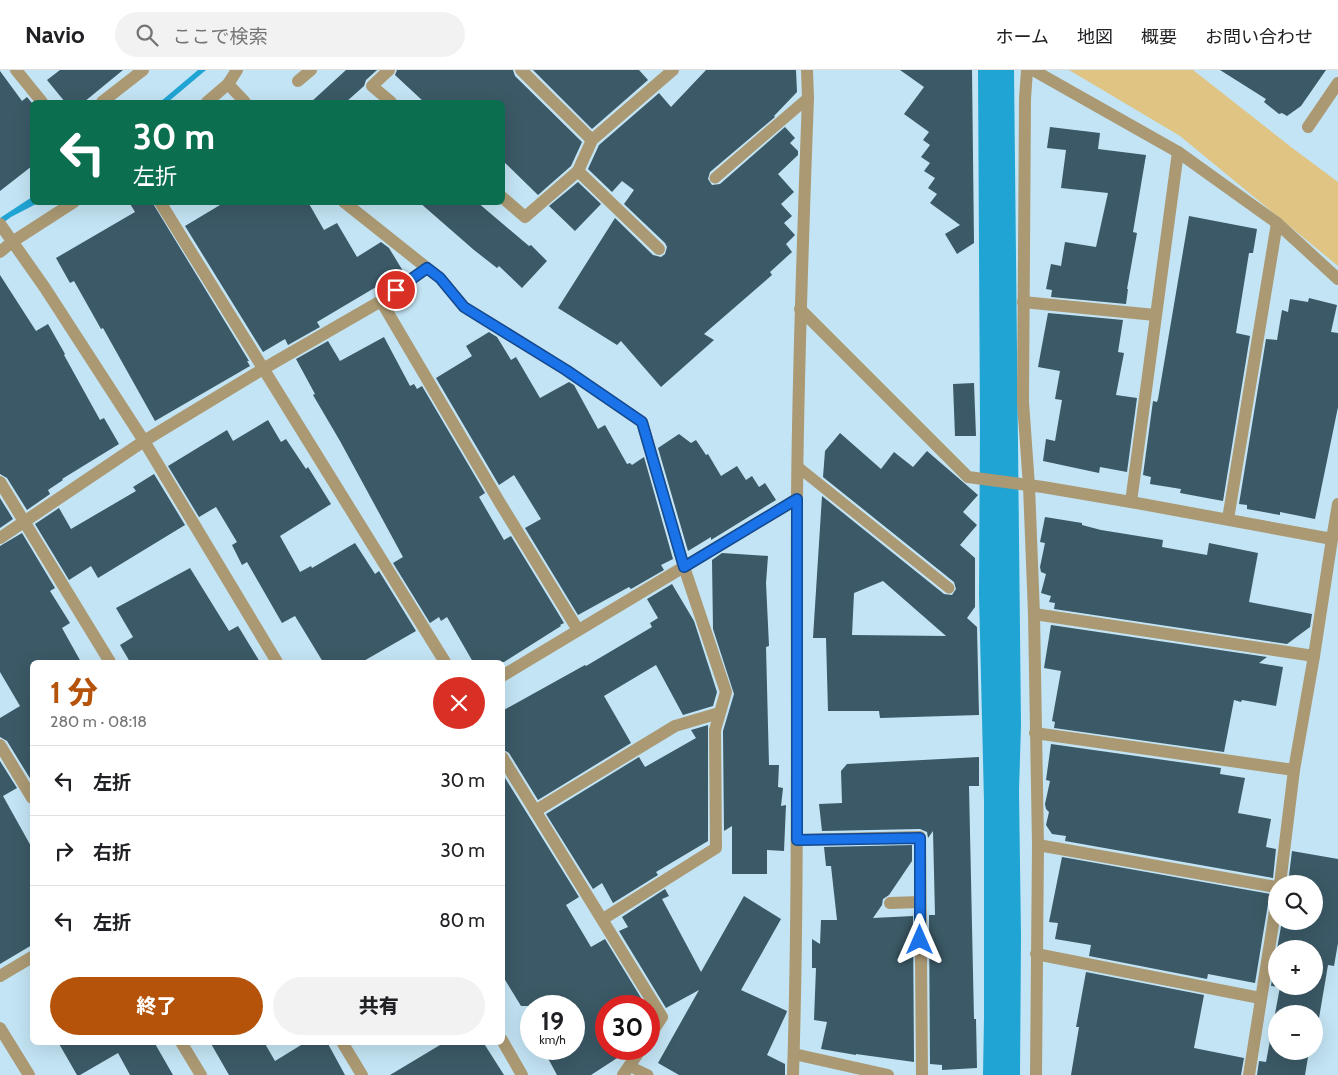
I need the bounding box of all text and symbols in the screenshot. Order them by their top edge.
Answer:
search box [115,12,465,57]
text: Navio [25,20,85,49]
icon: search [133,21,161,49]
text: ここで検索 [173,25,268,48]
text: ホーム [996,26,1049,48]
text: 地図 [1077,26,1113,48]
text: 概要 [1141,26,1177,48]
text: お問い合わせ [1205,26,1313,48]
text: 30 m [133,115,215,158]
icon: left [50,120,115,185]
text: 左折 [133,163,177,190]
pin [375,269,417,311]
icon: arrive [382,276,410,304]
text: 1 分 [50,674,98,711]
button: close [433,677,485,729]
text: 280 m · 08:18 [50,712,147,731]
icon: left [50,767,78,795]
text: 30 m [441,769,485,792]
text: 左折 [93,771,131,794]
icon: right [50,837,78,865]
text: 30 m [441,839,485,862]
text: 右折 [93,841,131,864]
map controls [1268,875,1323,1060]
button: search [1268,875,1323,930]
icon: left [50,907,78,935]
text: 80 m [439,909,485,932]
text: 左折 [93,911,131,934]
position arrow [893,913,945,965]
button: + [1268,940,1323,995]
button: 終了 [50,977,263,1035]
button: 共有 [273,977,485,1035]
speed limit sign: 30 [595,995,660,1060]
button: − [1268,1005,1323,1060]
text: 19 [541,1006,564,1036]
text: km/h [539,1032,566,1047]

